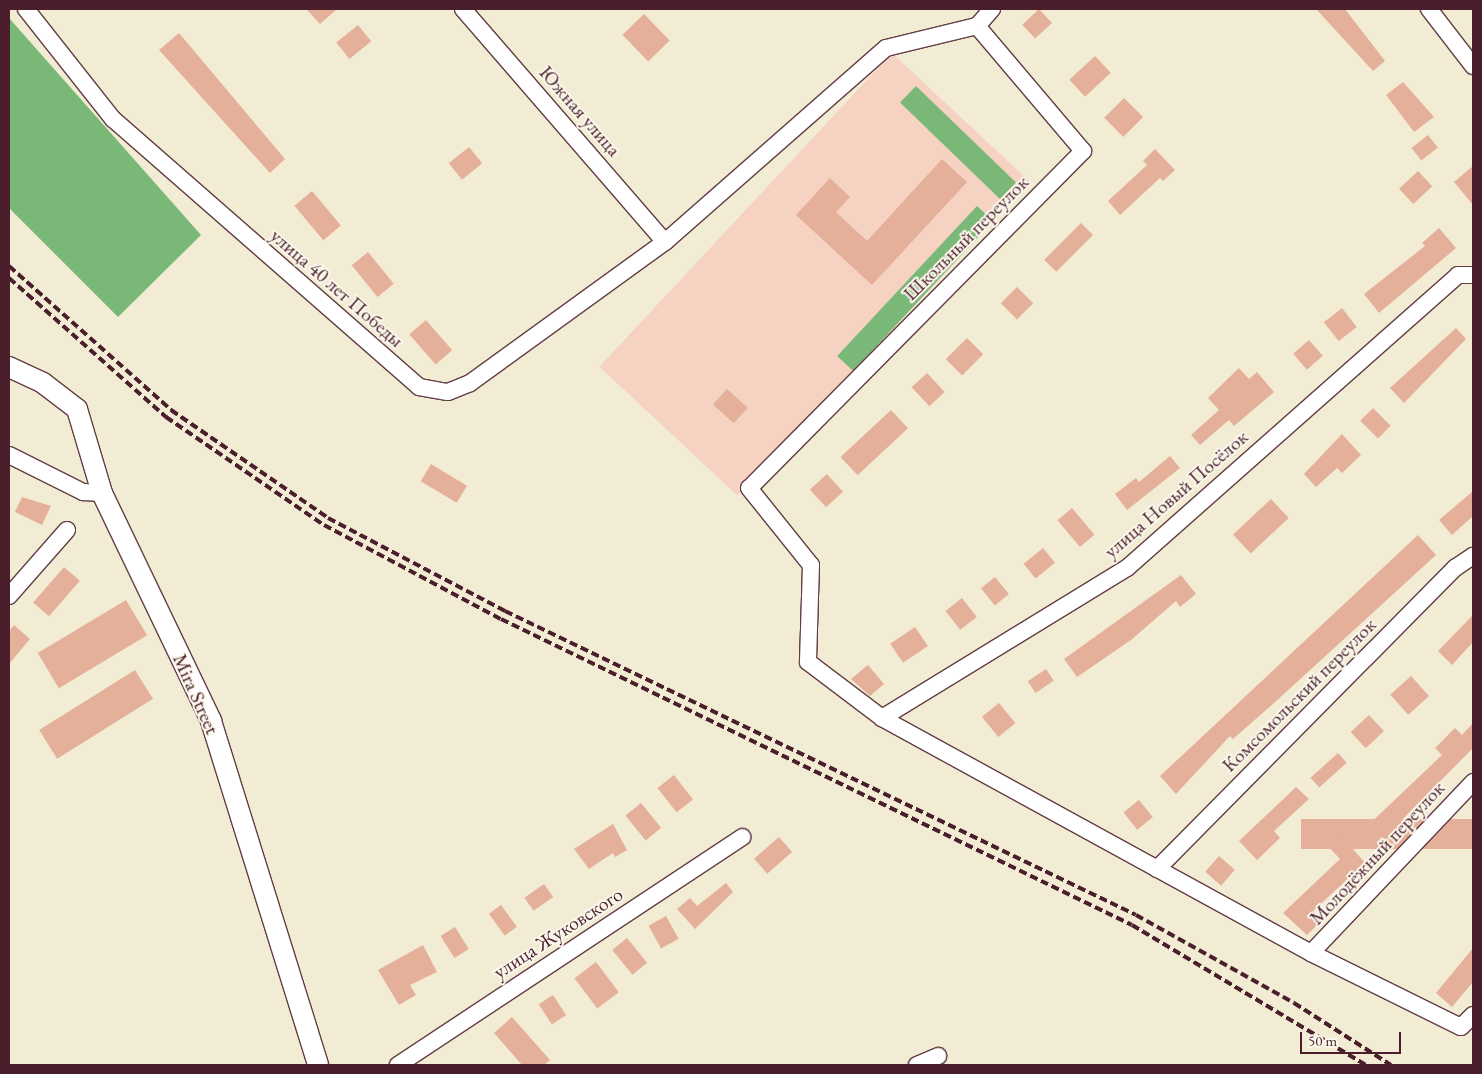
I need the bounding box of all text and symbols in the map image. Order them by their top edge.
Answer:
street label: Южная улица [534,61,626,161]
street label: Школьный переулок [898,170,1034,306]
street label: улица 40 лет Победы [266,224,408,352]
street label: улица Новый Посёлок [1099,425,1253,563]
street label: Комсомольский переулок [1217,613,1381,777]
street label: Mira Street [168,650,224,738]
street label: Молодёжный переулок [1304,776,1450,930]
street label: улица Жуковского [489,882,627,984]
scale bar [1302,1022,1403,1054]
text: 50 m [1308,1031,1337,1050]

